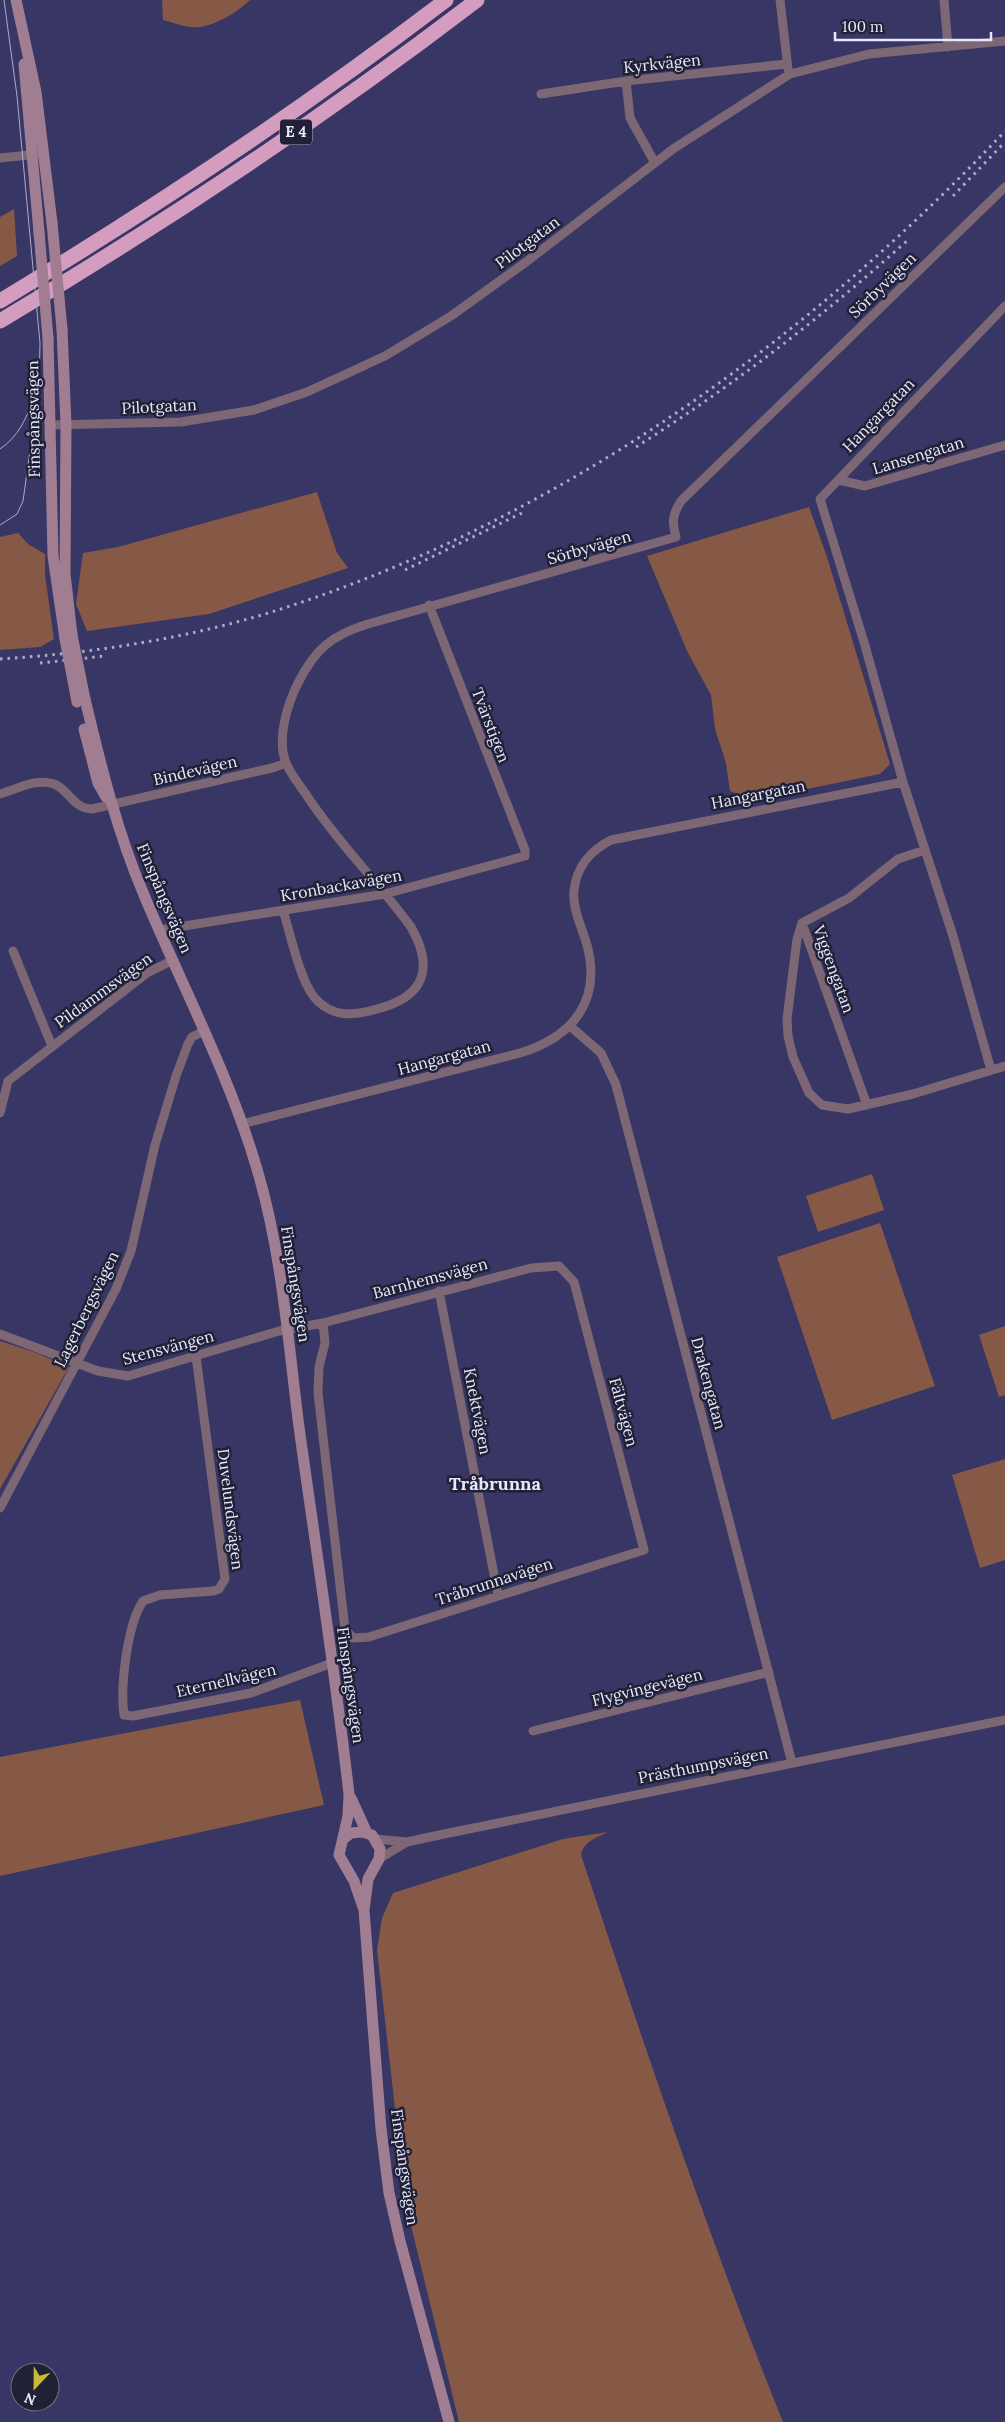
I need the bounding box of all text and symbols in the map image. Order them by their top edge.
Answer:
scale bar [835,10,991,42]
text: 100 m [842,17,883,36]
street label: Kyrkvägen [622,49,702,77]
road number: E 4 [280,120,312,144]
street label: Pilotgatan [491,211,563,273]
street label: Sörbyvägen [844,248,920,322]
street label: Finspångsvägen [22,360,44,478]
street label: Hangargatan [838,374,919,456]
street label: Pilotgatan [121,394,197,418]
street label: Lansengatan [870,432,966,478]
street label: Sörbyvägen [545,525,633,569]
street label: Tvärstigen [468,685,515,766]
street label: Bindevägen [151,751,239,789]
street label: Hangargatan [709,775,807,813]
street label: Finspångsvägen [133,840,197,956]
street label: Kronbackavägen [279,864,404,906]
street label: Viggengatan [809,921,859,1016]
street label: Pildammsvägen [50,948,156,1032]
street label: Hangargatan [395,1035,493,1079]
street label: Finspångsvägen [277,1224,315,1344]
street label: Lagerbergsvägen [49,1247,123,1370]
street label: Barnhemsvägen [370,1253,490,1303]
street label: Stensvängen [120,1325,216,1369]
street label: Drakengatan [687,1335,731,1432]
street label: Knektvägen [460,1366,496,1456]
street label: Fältvägen [605,1375,643,1449]
street label: Duvelundsvägen [214,1447,248,1571]
district label: Tråbrunna [449,1472,542,1495]
street label: Tråbrunnavägen [433,1553,555,1609]
street label: Finspångsvägen [333,1625,369,1745]
street label: Eternellvägen [174,1659,278,1701]
street label: Flygvingevägen [590,1664,705,1710]
street label: Prästhumpsvägen [636,1743,770,1787]
street label: Finspångsvägen [387,2107,423,2227]
north arrow [10,2362,60,2412]
text: N [22,2389,39,2409]

